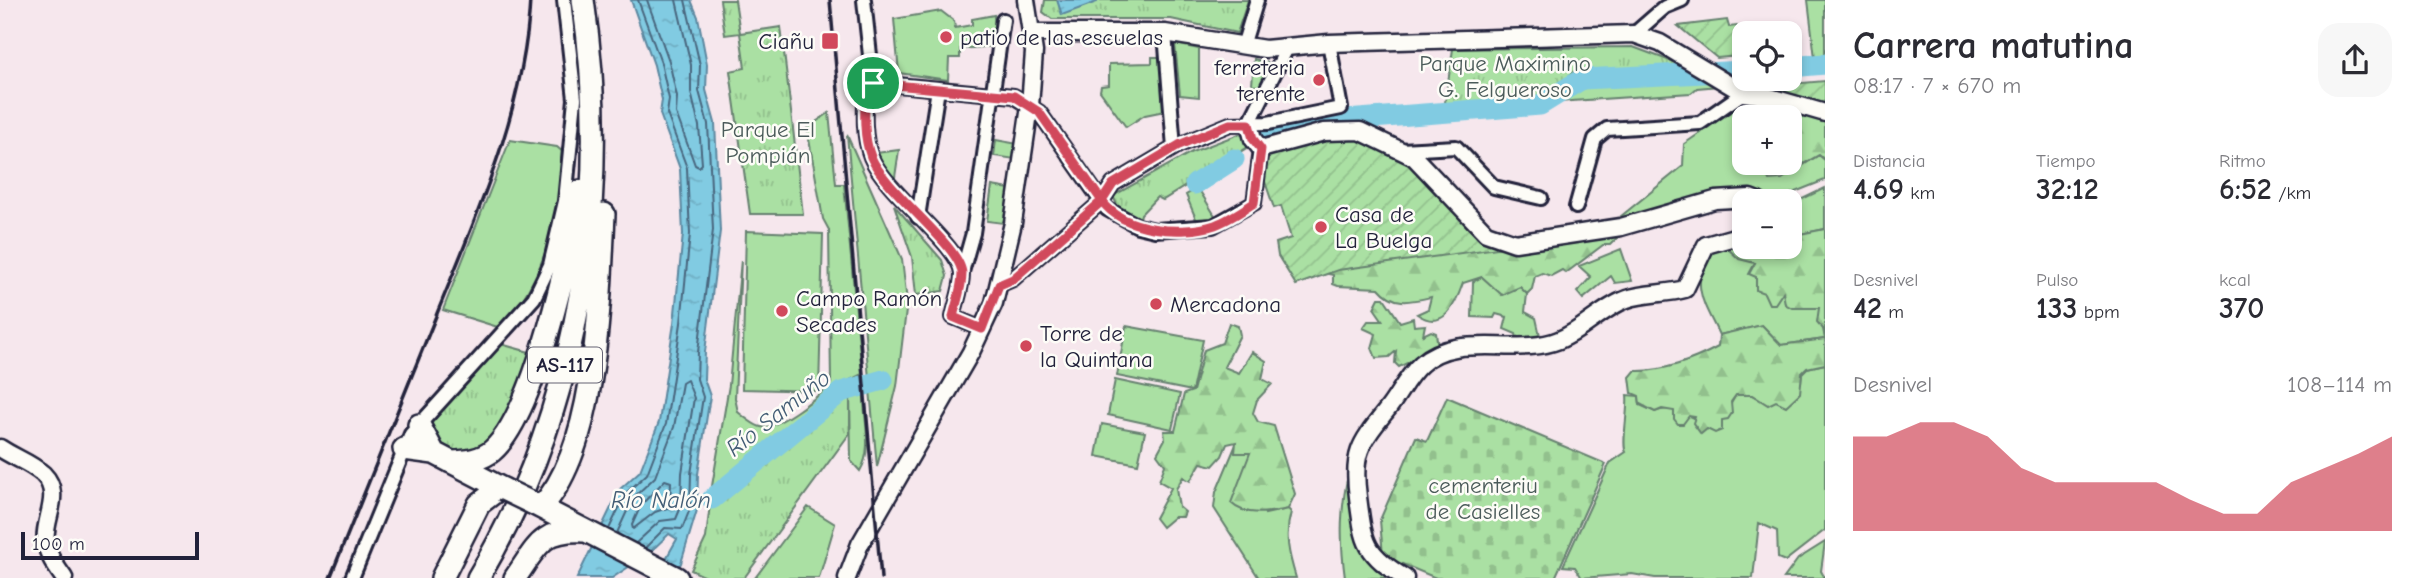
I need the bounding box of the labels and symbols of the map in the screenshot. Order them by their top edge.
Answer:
place label: patio de las escuelas [960,24,1163,51]
place label: Ciañu [758,28,814,55]
marker: patio de las escuelas [938,29,954,45]
marker: Ciañu [820,31,840,51]
park label: Parque Maximino G. Felgueroso [1419,50,1591,103]
pin [843,53,903,113]
place label: ferreteria terente [1213,54,1305,107]
marker: ferreteria terente [1311,72,1327,88]
park label: Parque El Pompián [721,116,815,169]
place label: Casa de La Buelga [1335,201,1432,254]
marker: Casa de La Buelga [1313,219,1329,235]
place label: Campo Ramón Secades [796,285,942,338]
place label: Mercadona [1170,291,1281,318]
marker: Mercadona [1148,296,1164,312]
marker: Campo Ramón Secades [774,303,790,319]
place label: Torre de la Quintana [1040,320,1153,373]
marker: Torre de la Quintana [1018,338,1034,354]
road number: AS-117 [528,348,602,382]
water label: Río Samuño [720,364,836,462]
park label: cementeriu de Casielles [1426,472,1540,525]
water label: Río Nalón [611,486,711,514]
scale bar [21,529,200,561]

